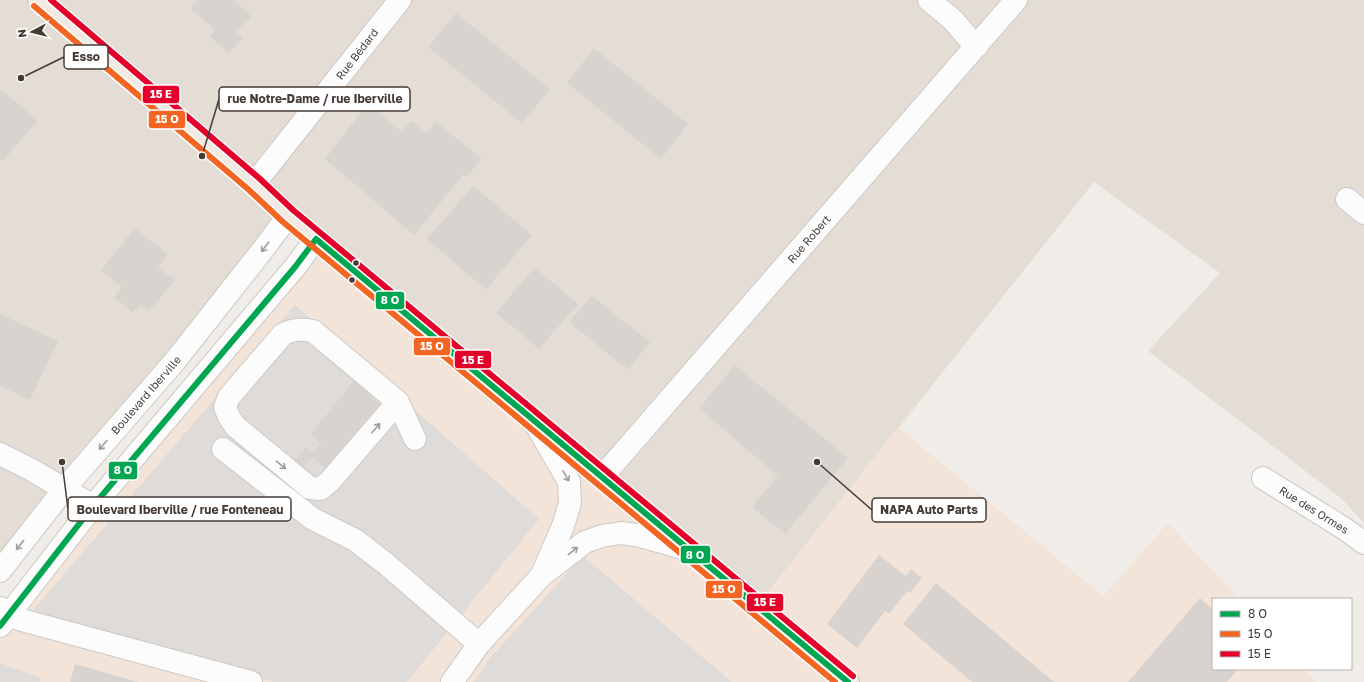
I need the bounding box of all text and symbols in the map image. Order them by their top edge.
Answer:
north arrow [12,12,52,52]
street label: Rue Bédard [333,26,380,82]
text: N [15,28,29,38]
callout: Esso [64,45,108,69]
text: Esso [72,49,100,64]
line badge: 15 E [142,85,180,104]
text: 15 E [150,87,172,100]
callout: rue Notre-Dame / rue Iberville [219,87,410,111]
text: rue Notre-Dame / rue Iberville [228,91,402,106]
line badge: 15 O [148,110,186,129]
text: 15 O [155,112,179,125]
street label: Rue Robert [784,212,833,265]
one-way arrow [261,241,269,252]
unlabelled marker [351,258,361,268]
unlabelled marker [347,275,357,285]
line badge: 8 O [375,291,405,310]
text: 8 O [381,293,399,306]
line badge: 15 O [413,337,451,356]
text: 15 O [420,339,444,352]
line badge: 15 E [454,350,492,369]
street label: Boulevard Iberville [108,353,183,437]
text: 15 E [462,353,484,366]
one-way arrow [371,423,381,433]
one-way arrow [98,440,107,450]
one-way arrow [276,460,287,469]
line badge: 8 O [108,461,138,480]
text: 8 O [114,463,132,476]
one-way arrow [562,470,570,482]
street label: Rue des Ormes [1277,483,1351,536]
callout: Boulevard Iberville / rue Fonteneau [68,497,291,521]
callout: NAPA Auto Parts [872,498,986,522]
text: Boulevard Iberville / rue Fonteneau [77,502,283,517]
text: NAPA Auto Parts [880,502,978,517]
one-way arrow [16,540,25,551]
line badge: 8 O [680,545,711,564]
one-way arrow [567,547,578,556]
text: 8 O [686,548,704,561]
line badge: 15 O [705,580,743,599]
text: 15 O [712,582,736,595]
line badge: 15 E [746,593,784,612]
text: 15 E [754,595,776,608]
legend [1212,598,1352,670]
text: 8 O [1248,606,1267,621]
text: 15 O [1248,626,1273,641]
text: 15 E [1248,646,1271,661]

